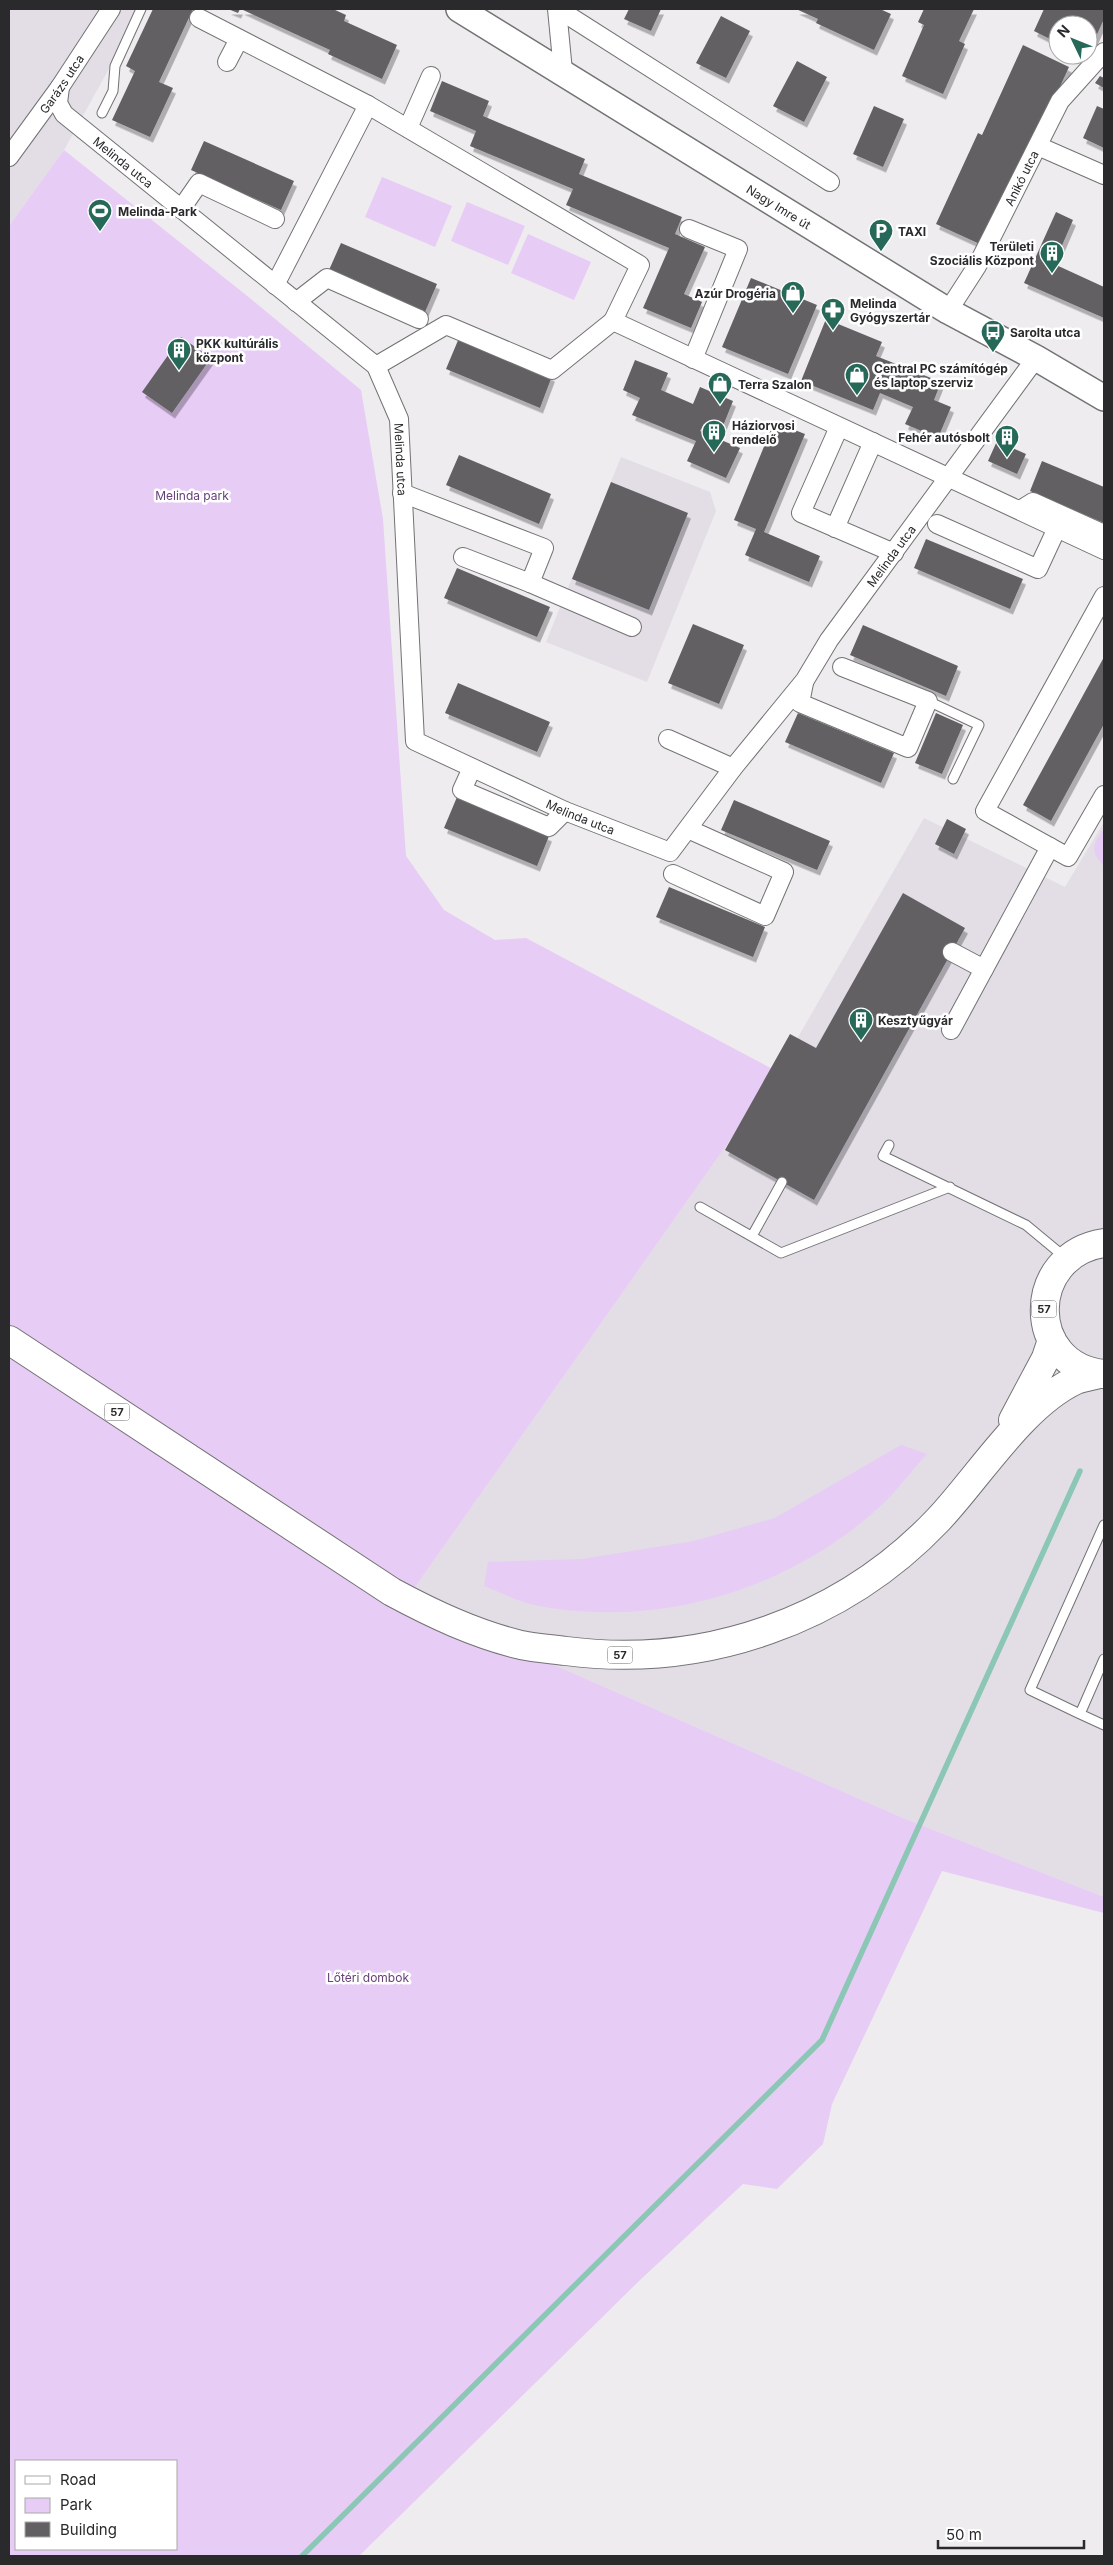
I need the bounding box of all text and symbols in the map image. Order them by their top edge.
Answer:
north arrow [1048,15,1098,65]
text: N [1053,21,1073,40]
street label: Garázs utca [36,52,87,116]
street label: Melinda utca [90,133,156,191]
street label: Anikó utca [1001,148,1041,208]
street label: Nagy Imre út [744,181,814,232]
sports icon: Melinda-Park [87,198,113,232]
place label: Melinda-Park [118,204,197,219]
parking icon: TAXI [868,218,894,252]
place label: TAXI [898,224,926,239]
place label: Területi Szociális Központ [930,239,1035,268]
building icon: Területi Szociális Központ [1039,240,1065,274]
shop icon: Azúr Drogéria [780,280,806,314]
place label: Azúr Drogéria [694,286,776,301]
place label: Melinda Gyógyszertár [850,296,930,325]
pharmacy icon: Melinda Gyógyszertár [820,297,846,331]
bus stop icon: Sarolta utca [980,319,1006,353]
place label: Sarolta utca [1010,325,1080,340]
place label: PKK kultúrális központ [196,336,279,365]
building icon: PKK kultúrális központ [166,337,192,371]
place label: Central PC számítógép és laptop szerviz [874,361,1008,390]
shop icon: Central PC számítógép és laptop szerviz [844,362,870,396]
shop icon: Terra Szalon [707,371,733,405]
place label: Terra Szalon [738,377,812,392]
place label: Háziorvosi rendelő [732,418,795,447]
building icon: Háziorvosi rendelő [701,419,727,453]
street label: Melinda utca [392,423,410,496]
building icon: Fehér autósbolt [994,424,1020,458]
place label: Fehér autósbolt [898,430,991,445]
park label: Melinda park [155,488,229,503]
street label: Melinda utca [863,522,918,590]
street label: Melinda utca [544,796,617,837]
building icon: Kesztyűgyár [848,1007,874,1041]
place label: Kesztyűgyár [878,1013,953,1028]
road number: 57 [1032,1300,1056,1318]
road number: 57 [104,1404,130,1420]
road number: 57 [608,1646,632,1664]
park label: Lőtéri dombok [327,1970,409,1985]
legend [15,2460,178,2550]
text: Road [60,2470,96,2489]
text: Park [60,2495,93,2514]
scale bar [938,2518,1084,2550]
text: Building [60,2520,117,2539]
text: 50 m [946,2525,982,2544]

